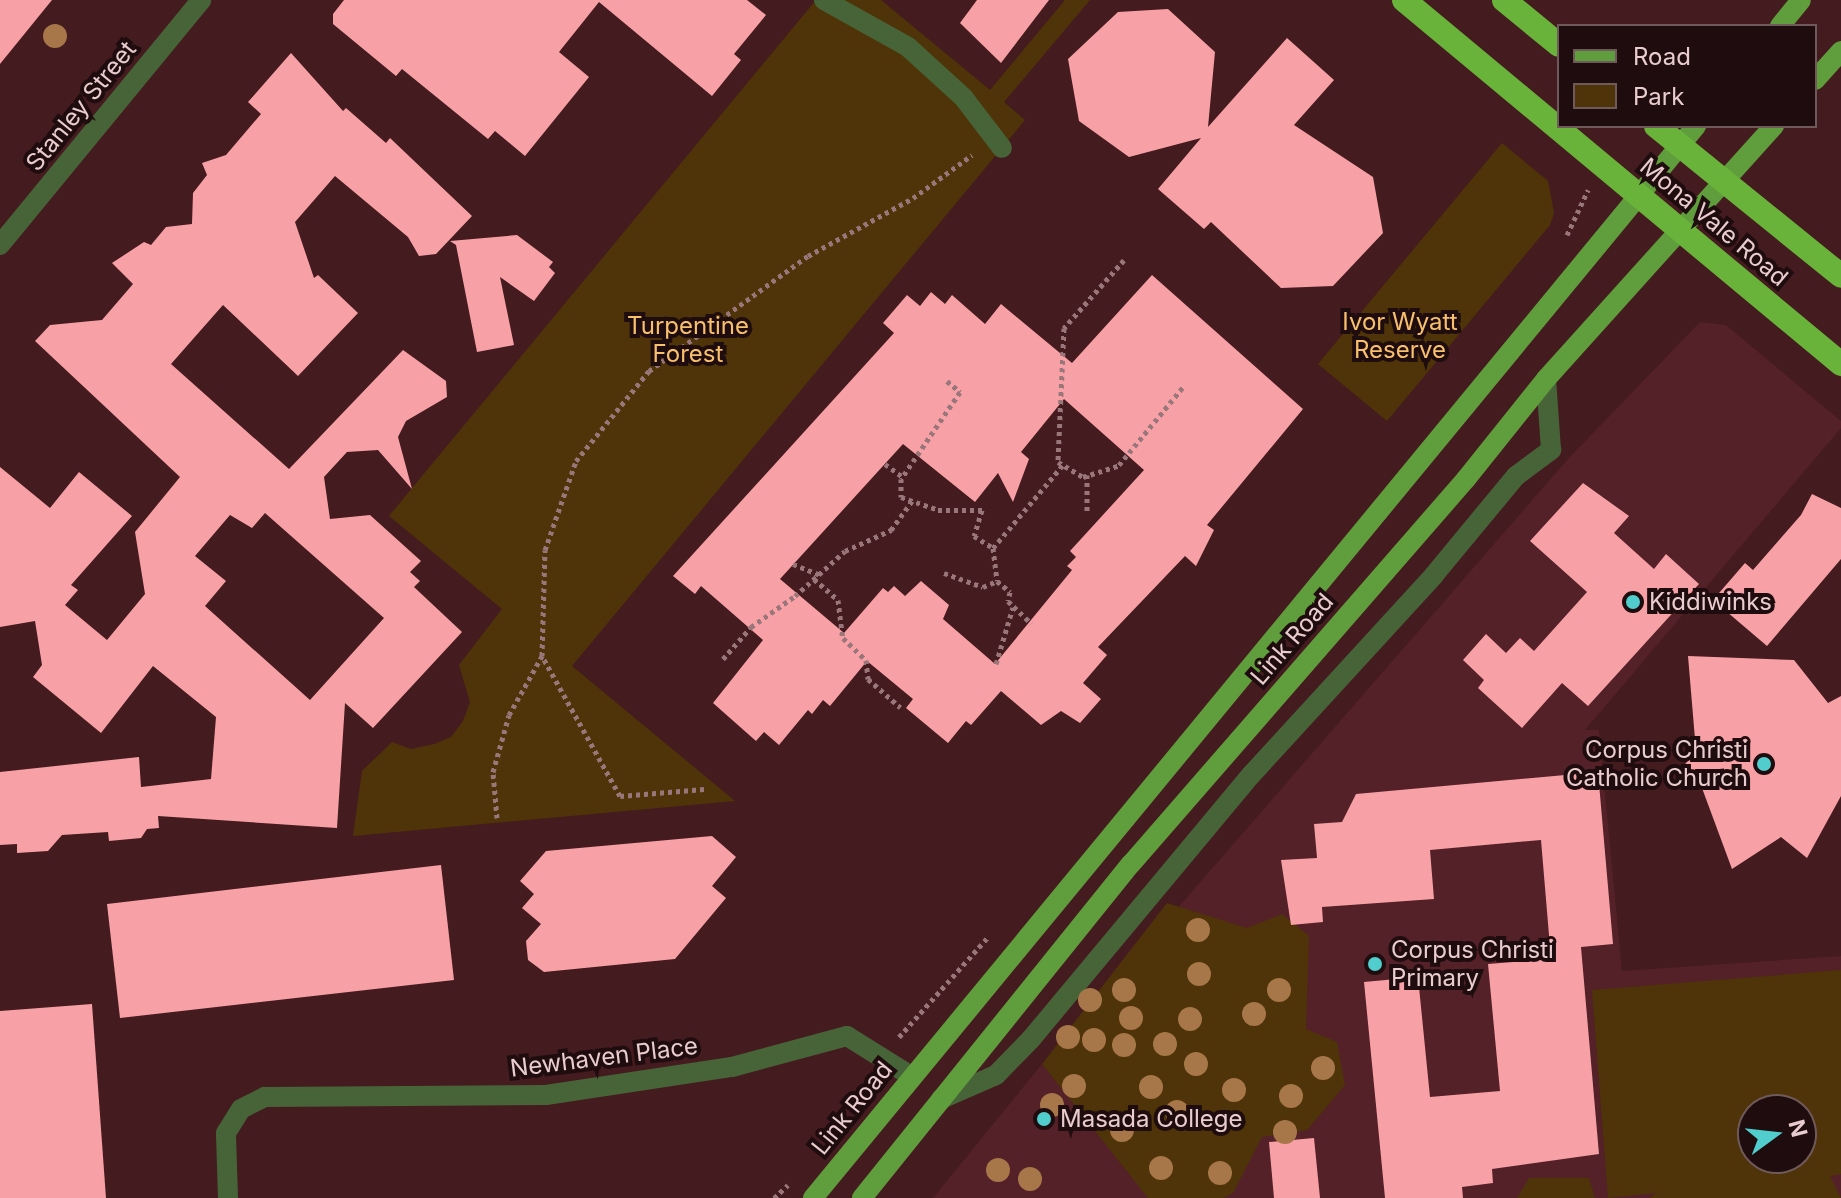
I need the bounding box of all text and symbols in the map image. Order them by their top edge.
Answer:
legend [1557,24,1817,128]
street label: Stanley Street [20,35,142,177]
text: Road [1633,42,1691,71]
text: Park [1633,82,1684,111]
street label: Mona Vale Road [1634,152,1794,292]
park label: Ivor Wyatt Reserve [1342,308,1458,364]
park label: Turpentine Forest [627,312,749,368]
street label: Link Road [1245,588,1339,690]
place label: Kiddiwinks [1649,588,1772,616]
marker: Kiddiwinks [1624,593,1642,611]
place label: Corpus Christi Catholic Church [1566,736,1748,792]
marker: Corpus Christi Catholic Church [1755,755,1773,773]
place label: Corpus Christi Primary [1391,936,1554,992]
marker: Corpus Christi Primary [1366,955,1384,973]
street label: Newhaven Place [509,1031,699,1083]
street label: Link Road [806,1056,898,1160]
north arrow [1737,1094,1817,1174]
place label: Masada College [1060,1105,1242,1133]
marker: Masada College [1035,1110,1053,1128]
text: N [1784,1117,1813,1140]

